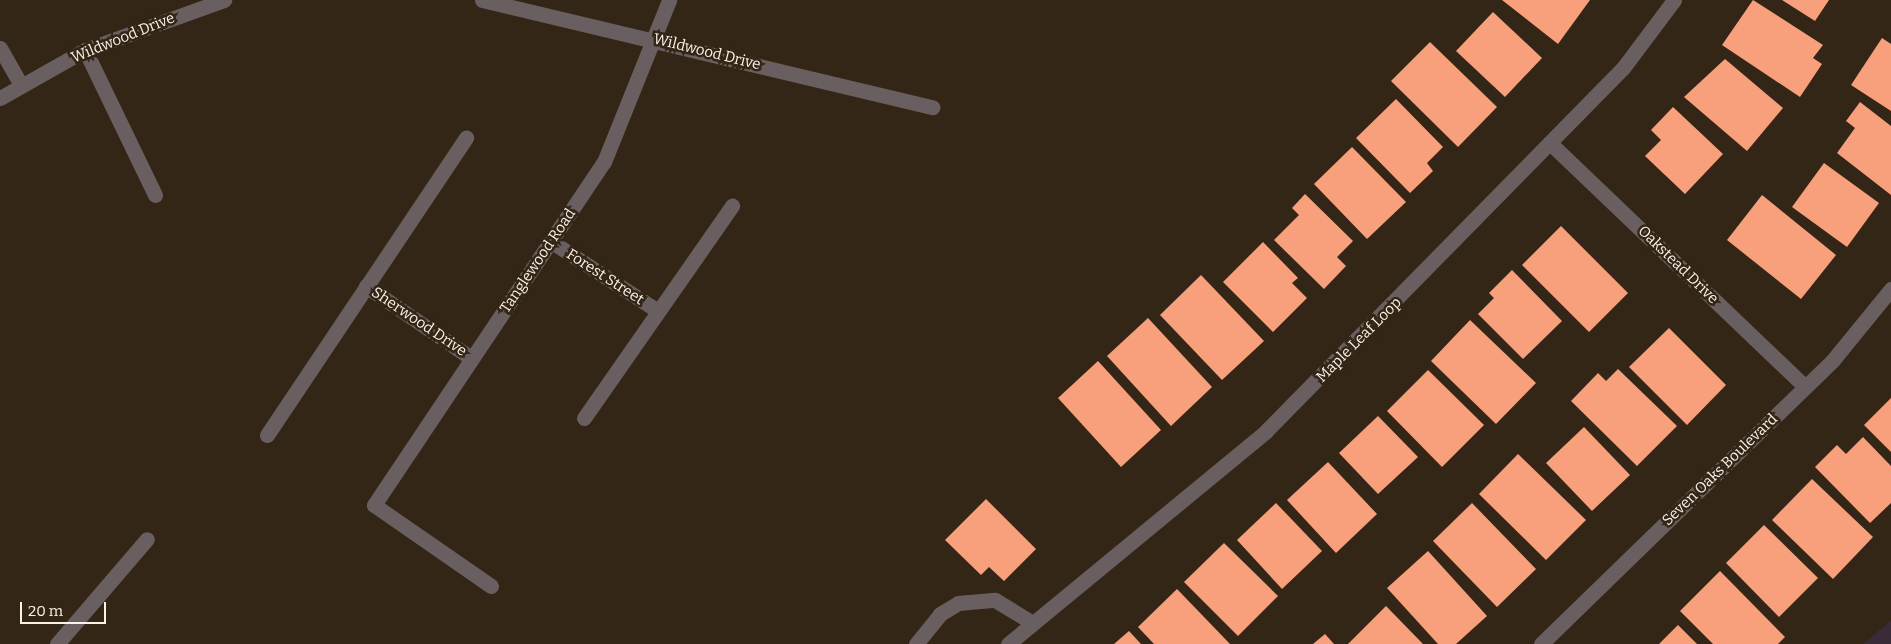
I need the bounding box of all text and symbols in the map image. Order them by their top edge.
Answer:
street label: Wildwood Drive [69,9,177,67]
street label: Wildwood Drive [651,30,763,74]
street label: Tanglewood Road [496,205,580,317]
street label: Oakstead Drive [1634,222,1722,308]
street label: Forest Street [563,245,647,309]
street label: Sherwood Drive [368,283,470,361]
street label: Maple Leaf Loop [1313,294,1405,386]
street label: Seven Oaks Boulevard [1659,410,1781,530]
scale bar [22,592,109,624]
text: 20 m [28,602,63,620]

